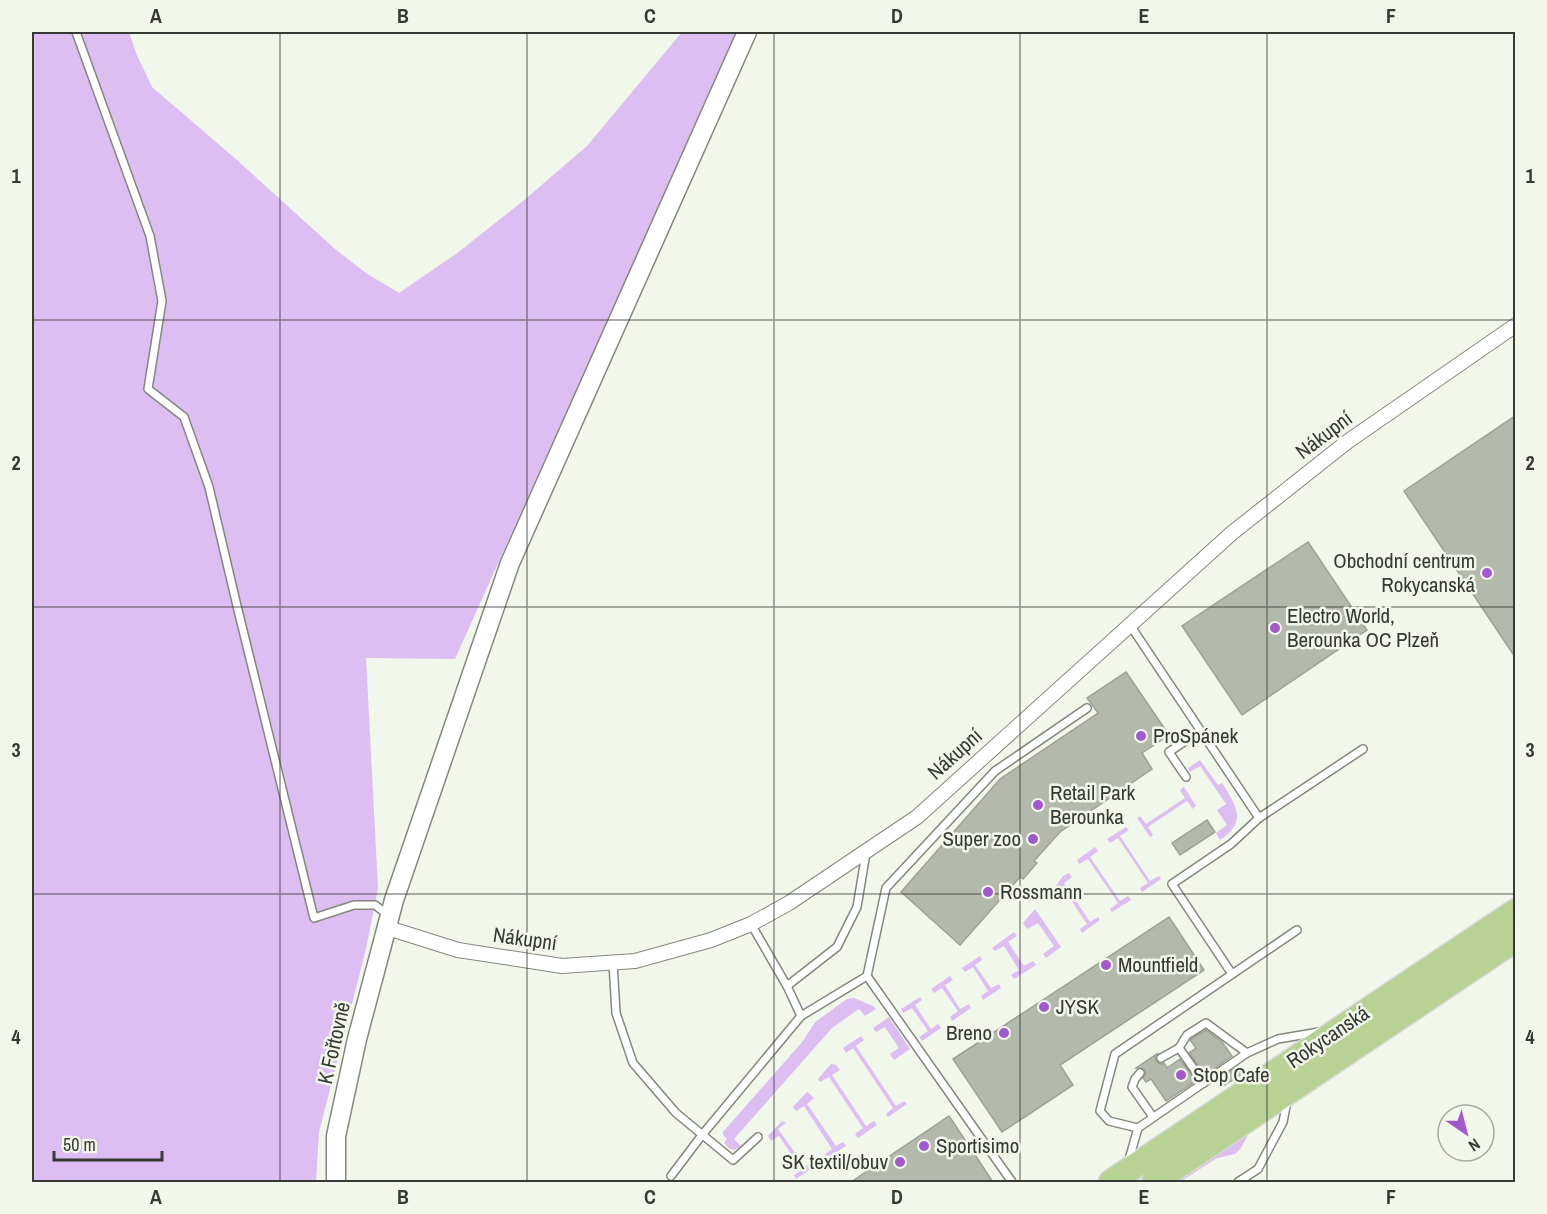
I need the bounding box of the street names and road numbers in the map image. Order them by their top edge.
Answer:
street label: Nákupní [1289,404,1358,465]
street label: Nákupní [921,721,988,786]
street label: Nákupní [491,920,559,957]
street label: Rokycanská [1281,998,1375,1075]
street label: K Fořtovně [310,999,357,1087]

